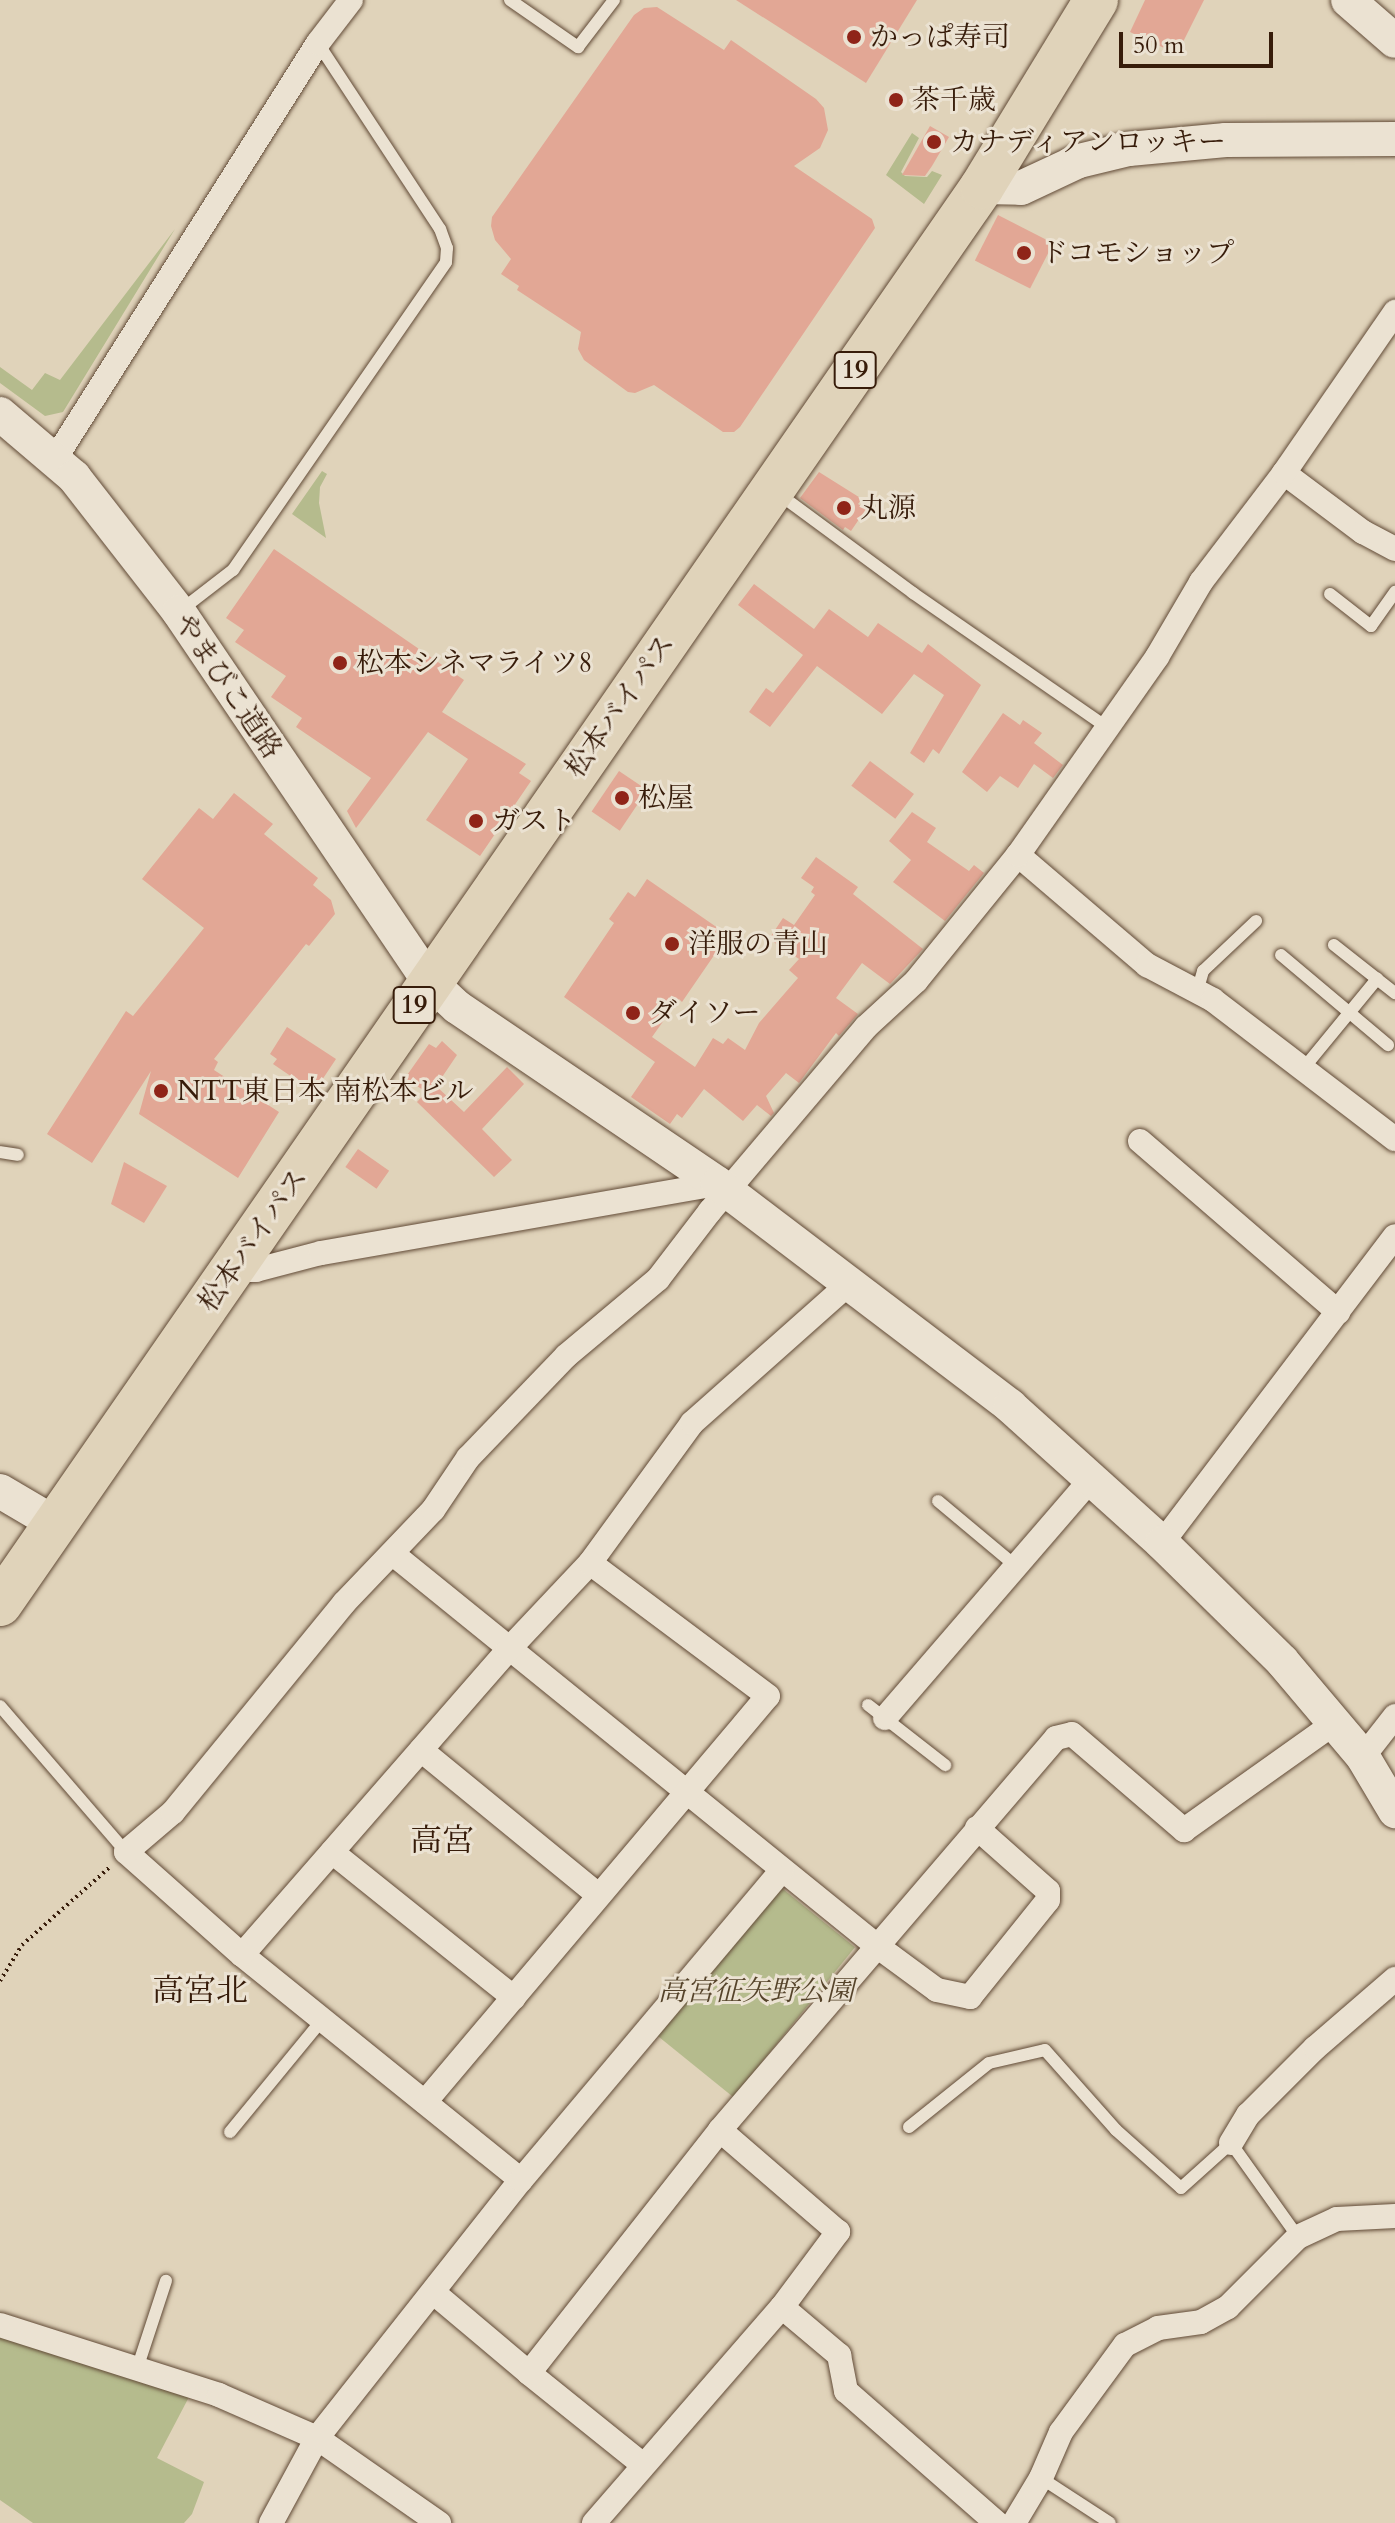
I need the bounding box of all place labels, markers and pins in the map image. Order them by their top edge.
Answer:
place label: かっぱ寿司 [870,20,1010,54]
marker: かっぱ寿司 [845,28,863,46]
place label: 茶千歳 [912,83,996,117]
marker: 茶千歳 [887,91,905,109]
place label: カナディアンロッキー [950,125,1230,159]
marker: カナディアンロッキー [925,133,943,151]
place label: ドコモショップ [1040,236,1236,270]
marker: ドコモショップ [1015,244,1033,262]
place label: 丸源 [860,491,916,525]
marker: 丸源 [835,499,853,517]
place label: 松本シネマライツ8 [356,646,594,680]
marker: 松本シネマライツ8 [331,654,349,672]
place label: 松屋 [638,781,694,815]
marker: 松屋 [613,789,631,807]
place label: ガスト [492,804,576,838]
marker: ガスト [467,812,485,830]
place label: 洋服の青山 [688,927,828,961]
marker: 洋服の青山 [663,935,681,953]
place label: ダイソー [649,996,761,1030]
marker: ダイソー [624,1004,642,1022]
place label: NTT東日本 南松本ビル [177,1074,473,1108]
marker: NTT東日本 南松本ビル [152,1082,170,1100]

